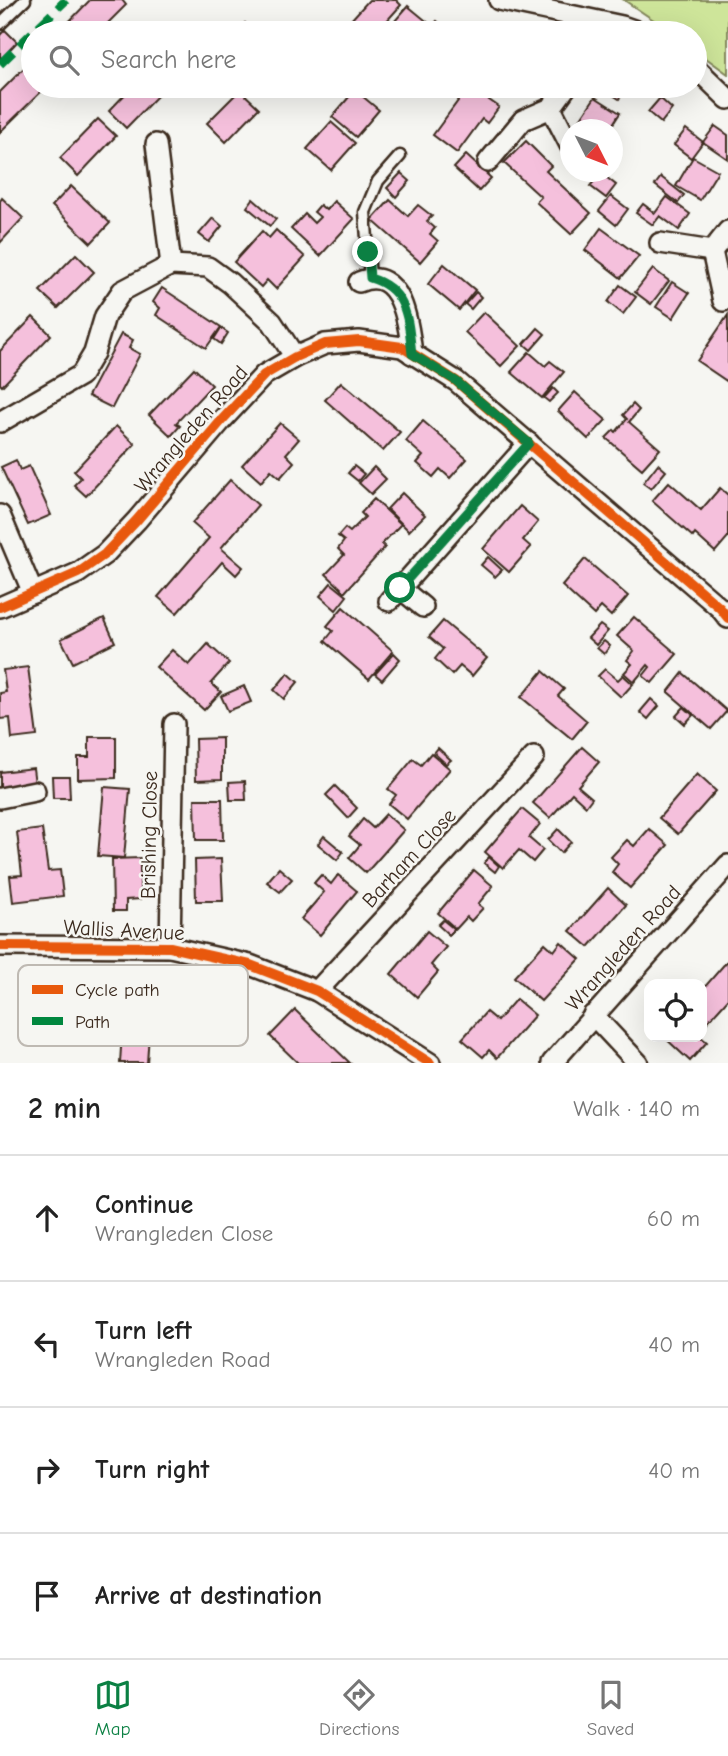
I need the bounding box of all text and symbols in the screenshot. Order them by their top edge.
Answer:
search box [21,21,707,98]
icon: search [45,41,83,79]
text: Search here [101,45,236,75]
north arrow [560,119,623,182]
route end [352,236,383,267]
street label: Wrangleden Road [129,361,253,497]
route start [384,572,415,603]
street label: Brishing Close [136,771,162,899]
street label: Barham Close [357,804,461,912]
street label: Wrangleden Road [560,880,686,1016]
street label: Wallis Avenue [63,915,185,945]
legend [18,965,248,1046]
text: Cycle path [75,979,160,1001]
map controls [644,979,707,1042]
button: locate [644,979,707,1042]
text: Path [75,1011,110,1033]
text: 2 min [28,1091,101,1126]
text: Walk · 140 m [573,1095,700,1122]
text: Continue [95,1190,193,1220]
icon: ahead [28,1199,66,1237]
text: 60 m [647,1205,700,1232]
text: Wrangleden Close [95,1220,273,1247]
text: Turn left [95,1316,192,1346]
icon: left [28,1325,66,1363]
text: 40 m [648,1331,700,1358]
text: Wrangleden Road [95,1346,271,1373]
icon: right [28,1451,66,1489]
text: Turn right [95,1455,209,1485]
text: 40 m [648,1457,700,1484]
icon: arrive [28,1577,66,1615]
text: Arrive at destination [95,1581,322,1611]
tab: Map [94,1676,132,1740]
tab: Directions [319,1676,399,1740]
tab: Saved [587,1676,634,1740]

